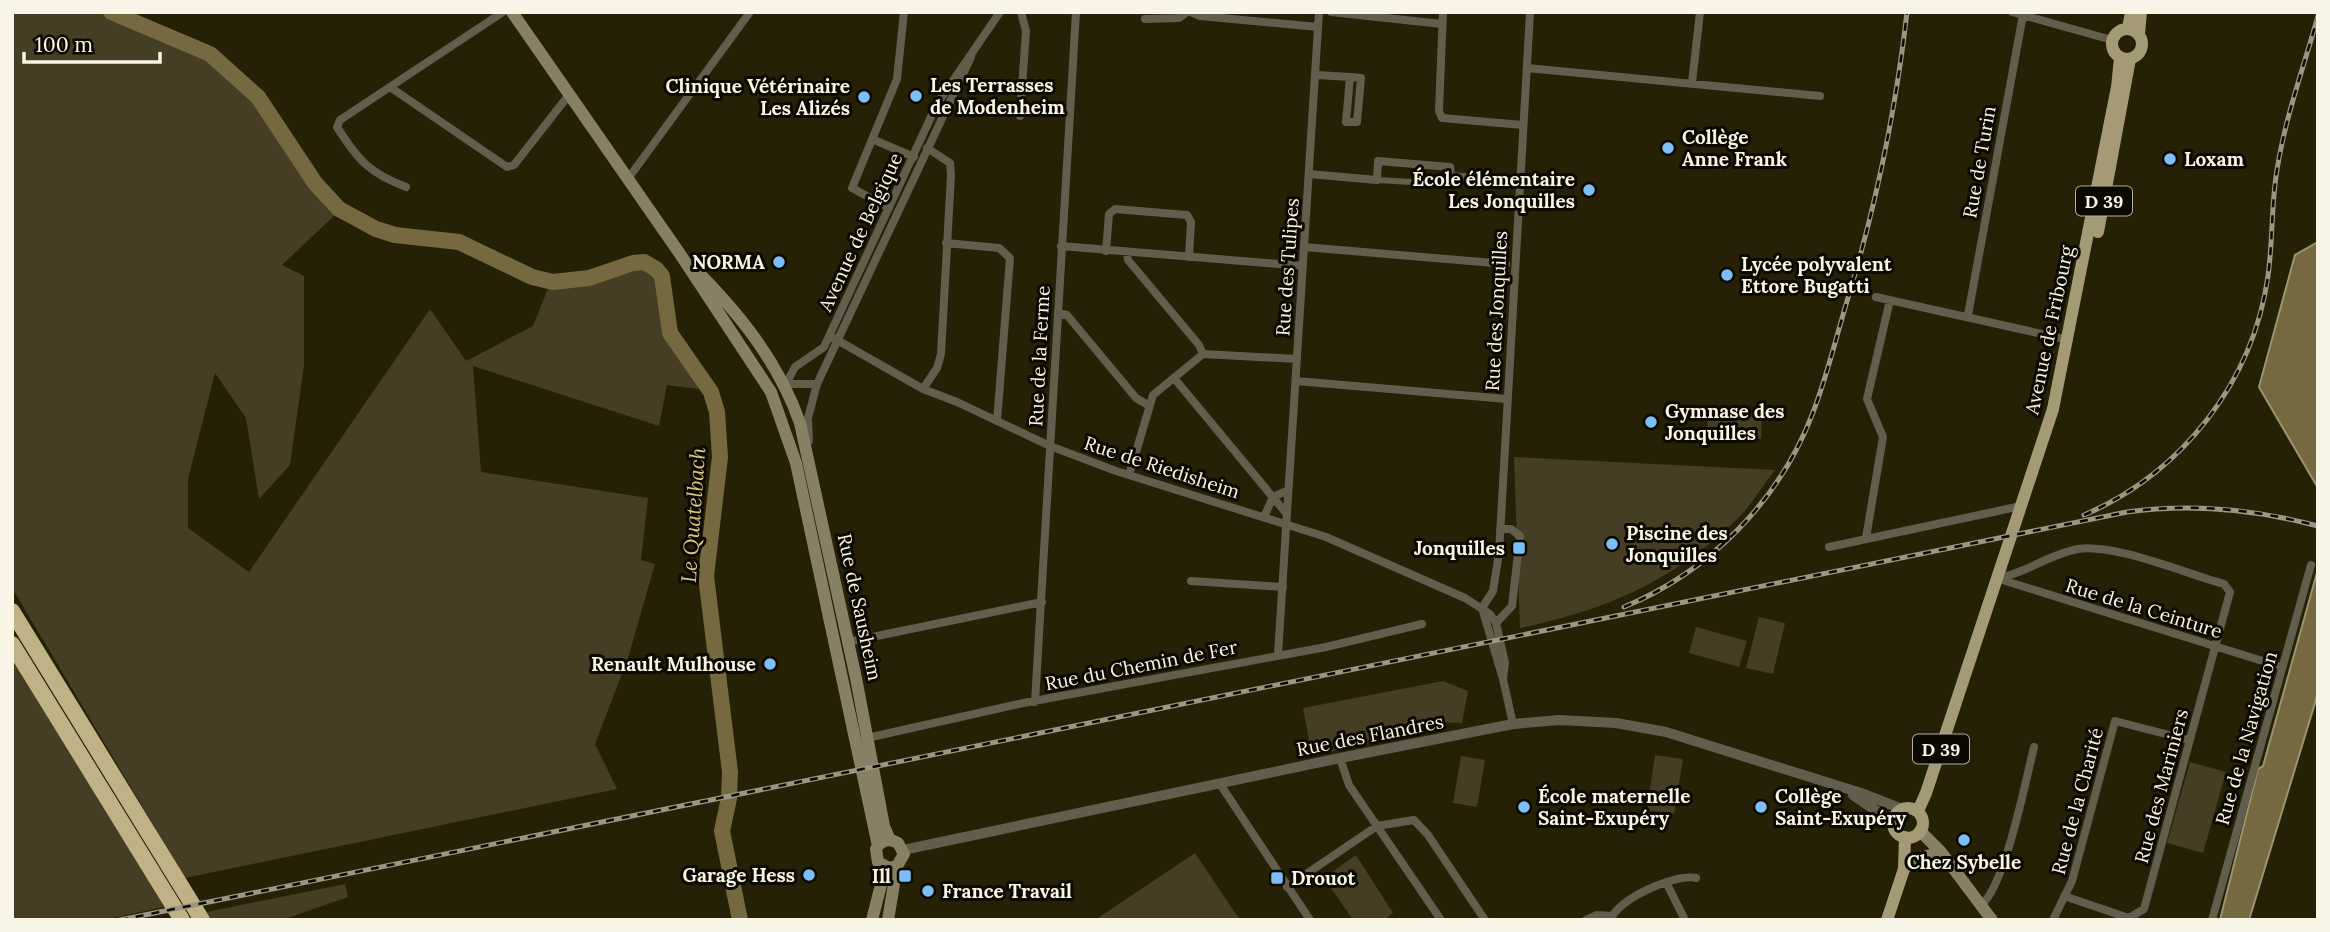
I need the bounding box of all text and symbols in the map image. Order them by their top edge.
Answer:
scale bar [24,21,161,65]
text: 100 m [35,31,93,58]
place label: Les Terrasses de Modenheim [930,73,1065,119]
place label: Clinique Vétérinaire Les Alizés [666,74,850,120]
marker: Les Terrasses de Modenheim [908,88,924,104]
marker: Clinique Vétérinaire Les Alizés [856,89,872,105]
street label: Rue de Turin [1957,104,2001,220]
place label: Collège Anne Frank [1682,125,1787,171]
marker: Collège Anne Frank [1660,140,1676,156]
place label: Loxam [2184,147,2244,171]
street label: Avenue de Belgique [812,149,907,316]
marker: Loxam [2162,151,2178,167]
place label: École élémentaire Les Jonquilles [1412,167,1575,213]
marker: École élémentaire Les Jonquilles [1581,182,1597,198]
road number: D 39 [2076,186,2132,216]
street label: Rue des Tulipes [1270,197,1304,337]
street label: Rue des Jonquilles [1480,230,1512,392]
street label: Avenue de Fribourg [2019,243,2079,418]
place label: NORMA [692,250,765,274]
place label: Lycée polyvalent Ettore Bugatti [1741,252,1893,298]
marker: NORMA [771,254,787,270]
marker: Lycée polyvalent Ettore Bugatti [1719,267,1735,283]
street label: Rue de la Ferme [1023,285,1055,427]
place label: Gymnase des Jonquilles [1665,399,1784,445]
marker: Gymnase des Jonquilles [1643,414,1659,430]
street label: Rue de Riedisheim [1081,431,1243,503]
water label: Le Quatelbach [675,446,711,584]
place label: Piscine des Jonquilles [1626,521,1728,567]
street label: Rue de Sausheim [833,531,887,683]
place label: Jonquilles [1414,536,1505,560]
marker: Piscine des Jonquilles [1604,536,1620,552]
marker: Jonquilles [1511,540,1527,556]
street label: Rue de la Ceinture [2063,573,2225,643]
street label: Rue du Chemin de Fer [1043,634,1240,695]
street label: Rue de la Navigation [2210,648,2282,828]
place label: Renault Mulhouse [591,652,756,676]
marker: Renault Mulhouse [762,656,778,672]
street label: Rue des Mariniers [2129,706,2193,866]
street label: Rue des Flandres [1294,709,1446,761]
street label: Rue de la Charité [2046,725,2108,877]
road number: D 39 [1913,734,1969,764]
place label: École maternelle Saint-Exupéry [1538,784,1690,830]
place label: Collège Saint-Exupéry [1775,784,1907,830]
marker: École maternelle Saint-Exupéry [1516,799,1532,815]
marker: Collège Saint-Exupéry [1753,799,1769,815]
marker: Chez Sybelle [1956,832,1972,848]
place label: Chez Sybelle [1907,850,2021,874]
place label: Garage Hess [683,863,795,887]
place label: Ill [872,864,891,888]
place label: Drouot [1291,866,1357,890]
marker: Garage Hess [801,867,817,883]
marker: Ill [897,868,913,884]
marker: Drouot [1269,870,1285,886]
place label: France Travail [942,879,1072,903]
marker: France Travail [920,883,936,899]

